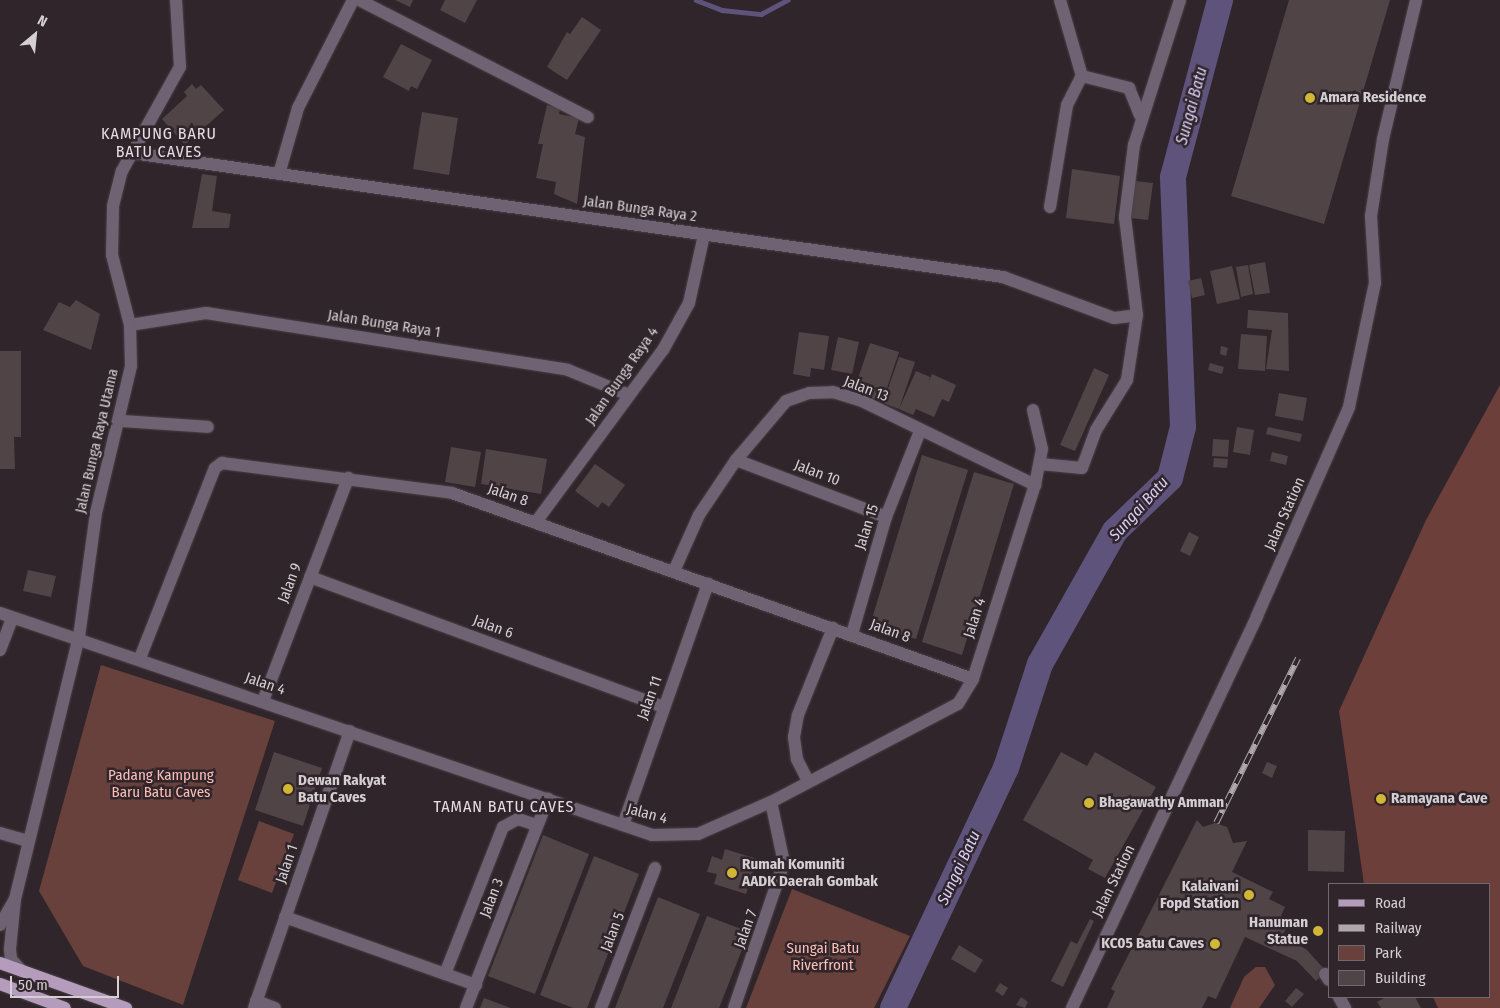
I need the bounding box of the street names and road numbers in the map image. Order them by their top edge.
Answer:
street label: Jalan Bunga Raya 2 [582,192,698,226]
street label: Jalan Bunga Raya 1 [326,306,442,342]
street label: Jalan Bunga Raya 4 [582,324,662,428]
street label: Jalan Bunga Raya Utama [72,367,122,515]
street label: Jalan 13 [841,372,891,406]
street label: Jalan 10 [792,456,842,490]
street label: Jalan Station [1261,475,1309,553]
street label: Jalan 8 [485,480,531,510]
street label: Jalan 15 [851,502,883,552]
street label: Jalan 9 [274,561,306,605]
street label: Jalan 4 [960,596,990,640]
street label: Jalan 6 [470,611,516,643]
street label: Jalan 8 [867,615,913,647]
street label: Jalan 4 [243,669,287,699]
street label: Jalan 11 [634,674,666,722]
street label: Jalan 4 [625,800,669,828]
street label: Jalan 1 [272,842,302,886]
street label: Jalan Station [1089,842,1139,920]
street label: Jalan 3 [476,876,508,920]
street label: Jalan 7 [731,907,761,951]
street label: Jalan 5 [597,910,629,954]

